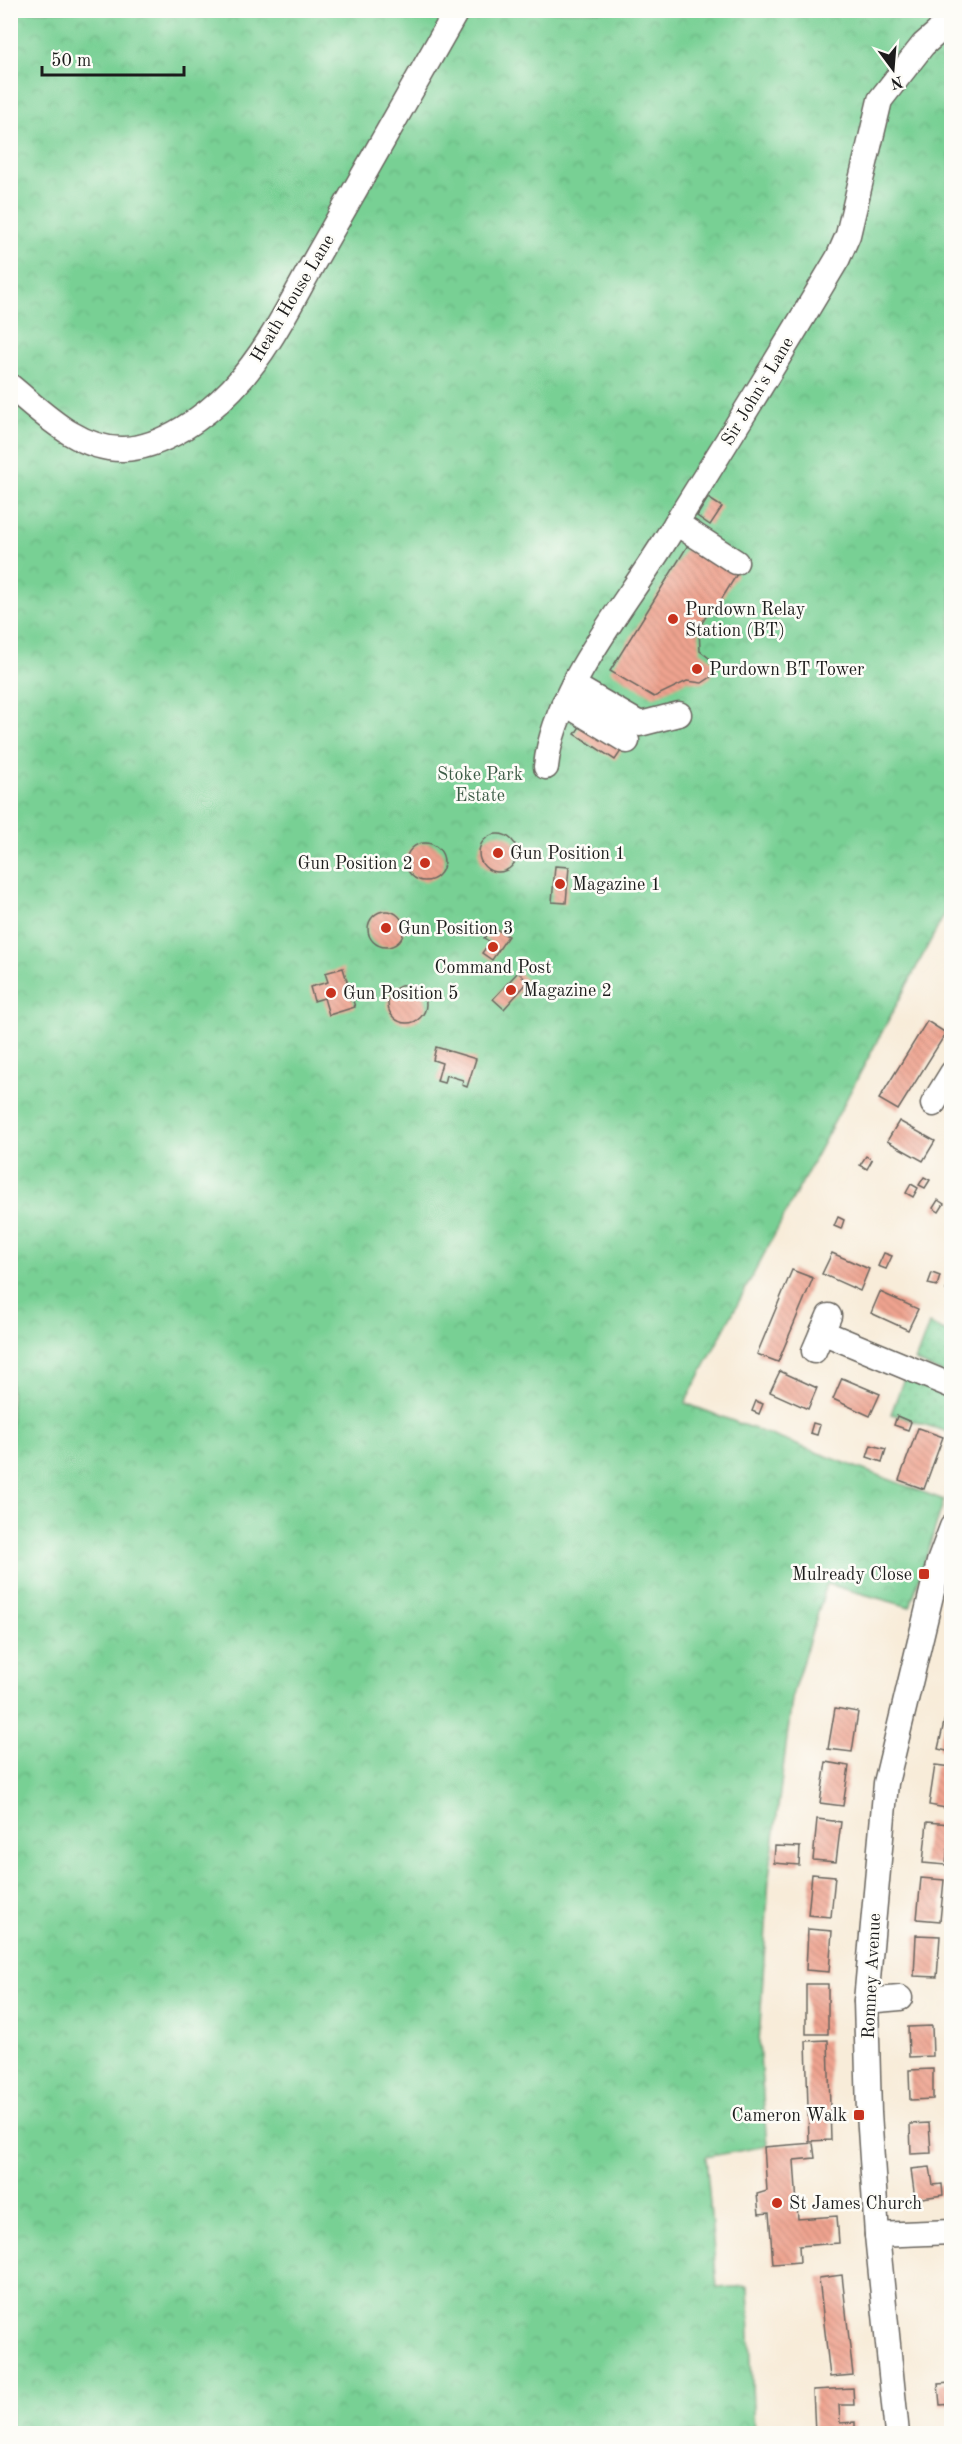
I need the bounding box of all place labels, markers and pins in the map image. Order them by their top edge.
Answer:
place label: Purdown Relay Station (BT) [685,601,806,640]
marker: Purdown Relay Station (BT) [666,612,680,626]
place label: Purdown BT Tower [709,661,865,679]
marker: Purdown BT Tower [690,662,704,676]
place label: Gun Position 1 [510,845,626,863]
marker: Gun Position 1 [491,846,505,860]
place label: Gun Position 2 [297,855,413,873]
marker: Gun Position 2 [418,856,432,870]
place label: Magazine 1 [572,876,661,894]
marker: Magazine 1 [553,877,567,891]
place label: Gun Position 3 [398,920,514,938]
marker: Gun Position 3 [379,921,393,935]
marker: Command Post [486,940,500,954]
place label: Command Post [435,959,551,977]
place label: Magazine 2 [523,982,612,1000]
marker: Magazine 2 [504,983,518,997]
place label: Gun Position 5 [343,985,459,1003]
marker: Gun Position 5 [324,986,338,1000]
place label: Mulready Close [792,1566,912,1584]
marker: Mulready Close [917,1567,931,1581]
place label: Cameron Walk [732,2107,847,2125]
marker: Cameron Walk [852,2108,866,2122]
place label: St James Church [789,2195,922,2213]
marker: St James Church [770,2196,784,2210]

